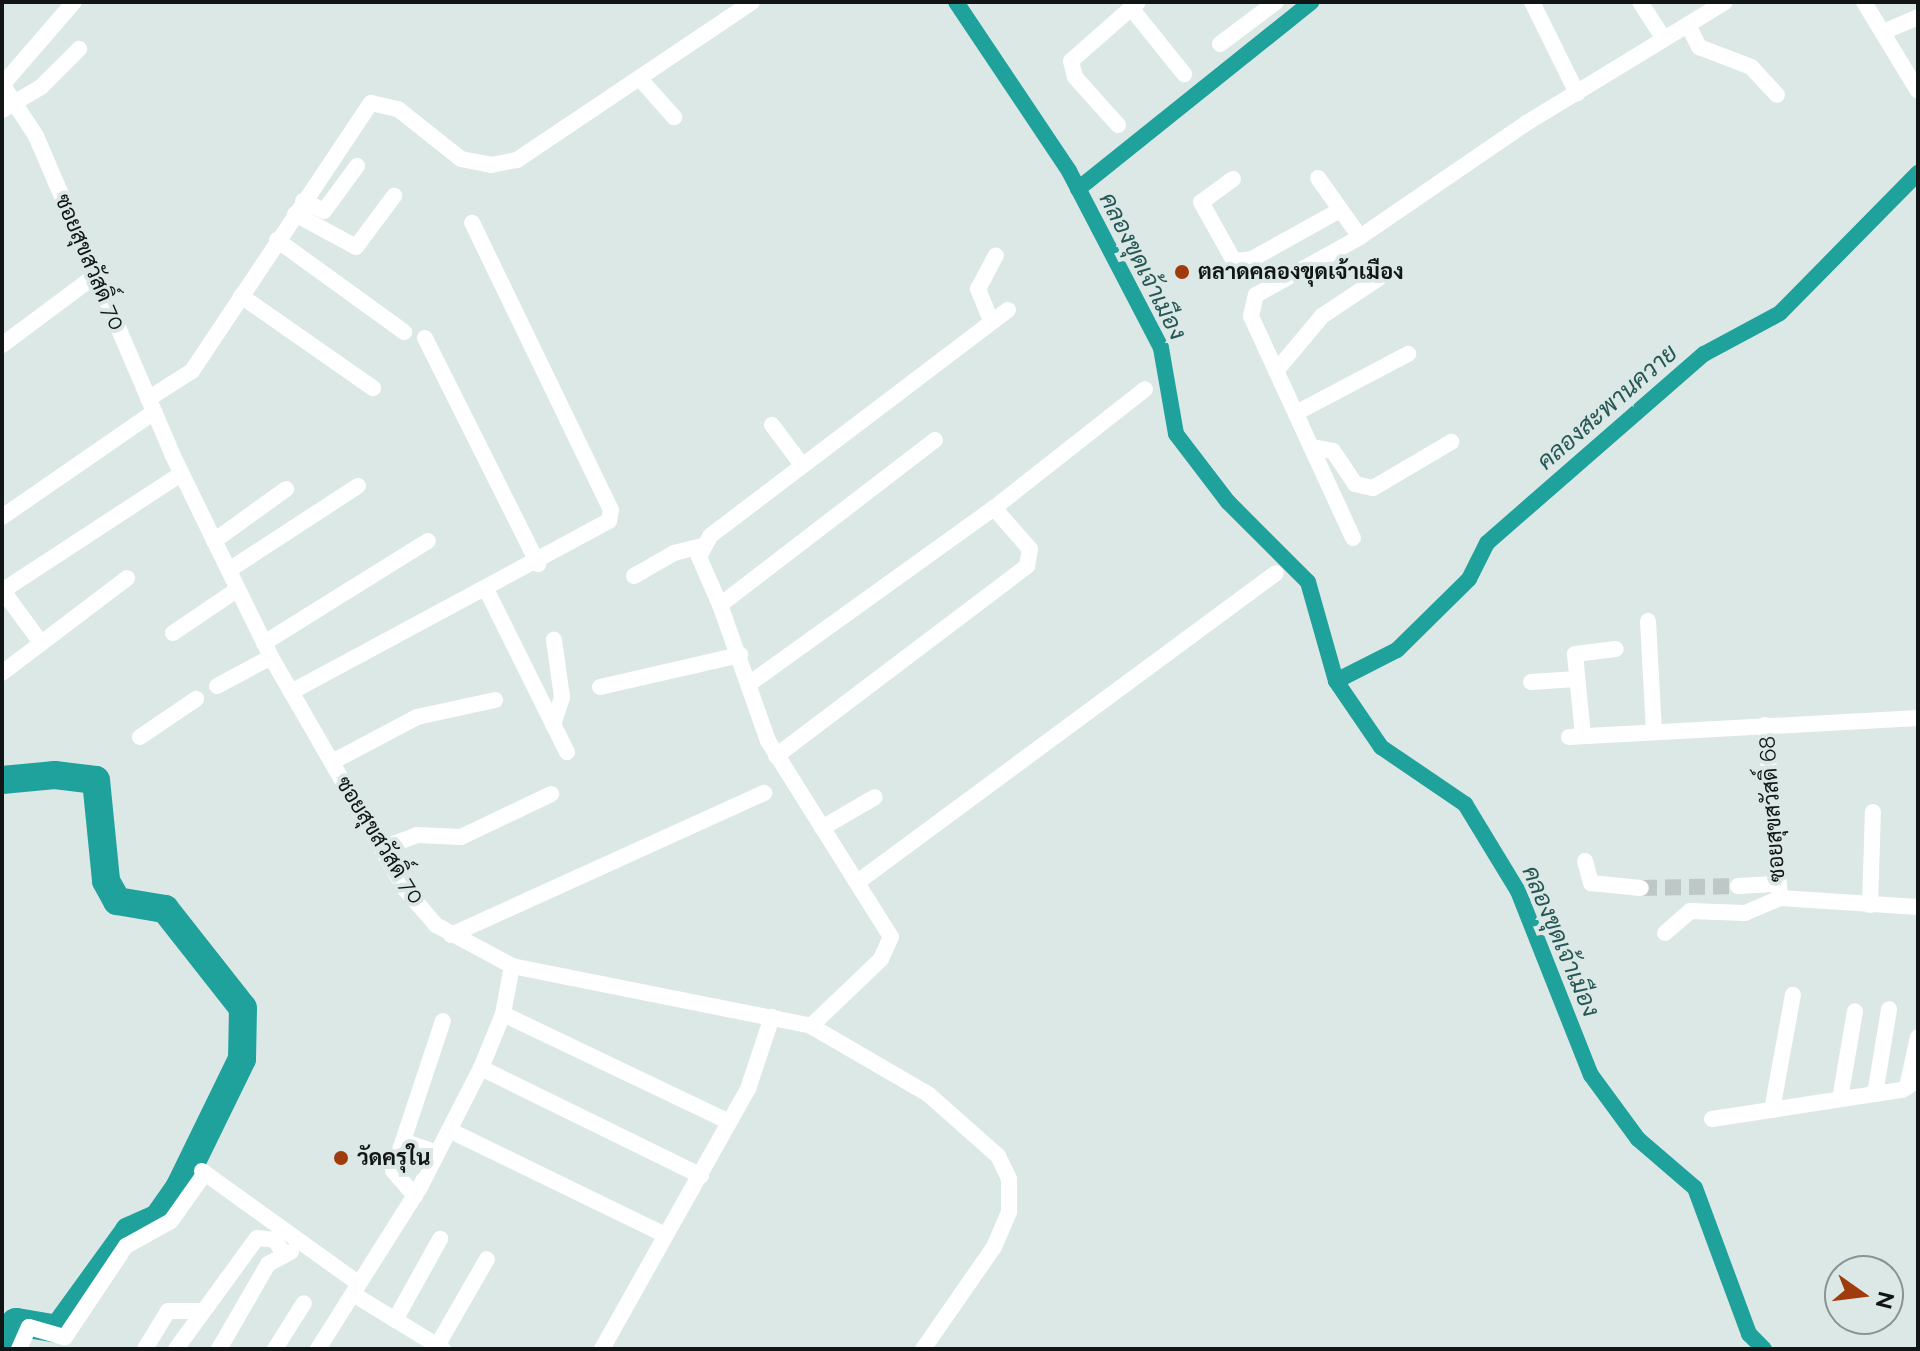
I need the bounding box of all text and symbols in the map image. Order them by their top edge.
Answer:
water label: คลองขุดเจ้าเมือง [1094,188,1192,344]
street label: ซอยสุขสวัสดิ์ 70 [49,190,131,334]
place label: ตลาดคลองขุดเจ้าเมือง [1198,259,1404,285]
marker: ตลาดคลองขุดเจ้าเมือง [1173,263,1191,281]
water label: คลองสะพานควาย [1531,338,1683,476]
street label: ซอยสุขสวัสดิ์ 68 [1754,735,1790,883]
street label: ซอยสุขสวัสดิ์ 70 [330,771,430,909]
water label: คลองขุดเจ้าเมือง [1516,861,1606,1021]
place label: วัดครุใน [357,1145,431,1171]
marker: วัดครุใน [332,1149,350,1167]
north arrow [1824,1255,1904,1335]
text: N [1871,1289,1900,1312]

